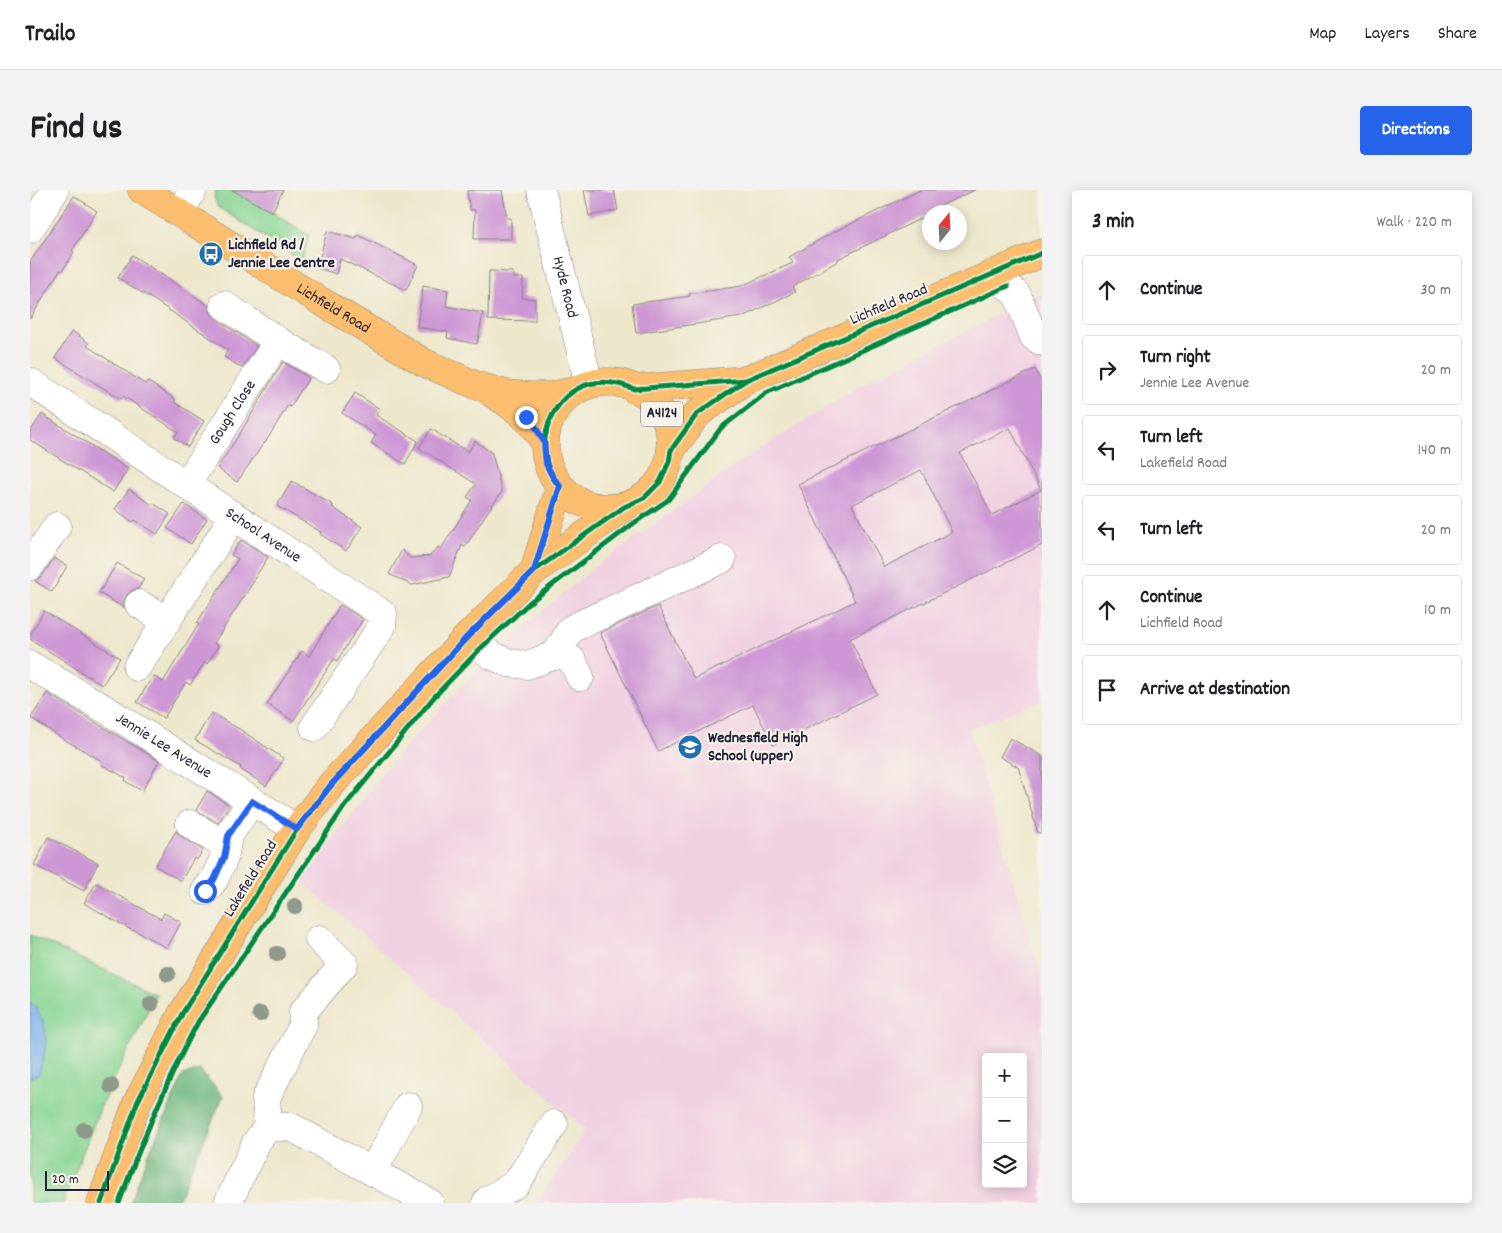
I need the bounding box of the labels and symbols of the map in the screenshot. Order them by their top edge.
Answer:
north arrow [922,205,967,250]
place label: Lichfield Rd / Jennie Lee Centre [228,234,335,275]
bus stop icon: Lichfield Rd / Jennie Lee Centre [198,241,224,267]
street label: Hyde Road [546,254,584,320]
street label: Lichfield Road [292,277,375,340]
street label: Lichfield Road [847,278,931,332]
street label: Gough Close [203,375,262,449]
road number: A4124 [641,402,683,426]
route end [515,406,538,429]
street label: School Avenue [221,502,306,569]
street label: Jennie Lee Avenue [111,707,216,784]
place label: Wednesfield High School (upper) [708,727,808,768]
school or university icon: Wednesfield High School (upper) [677,734,703,760]
street label: Lakefield Road [218,836,284,922]
route start [194,880,217,903]
scale bar [45,1168,109,1191]

